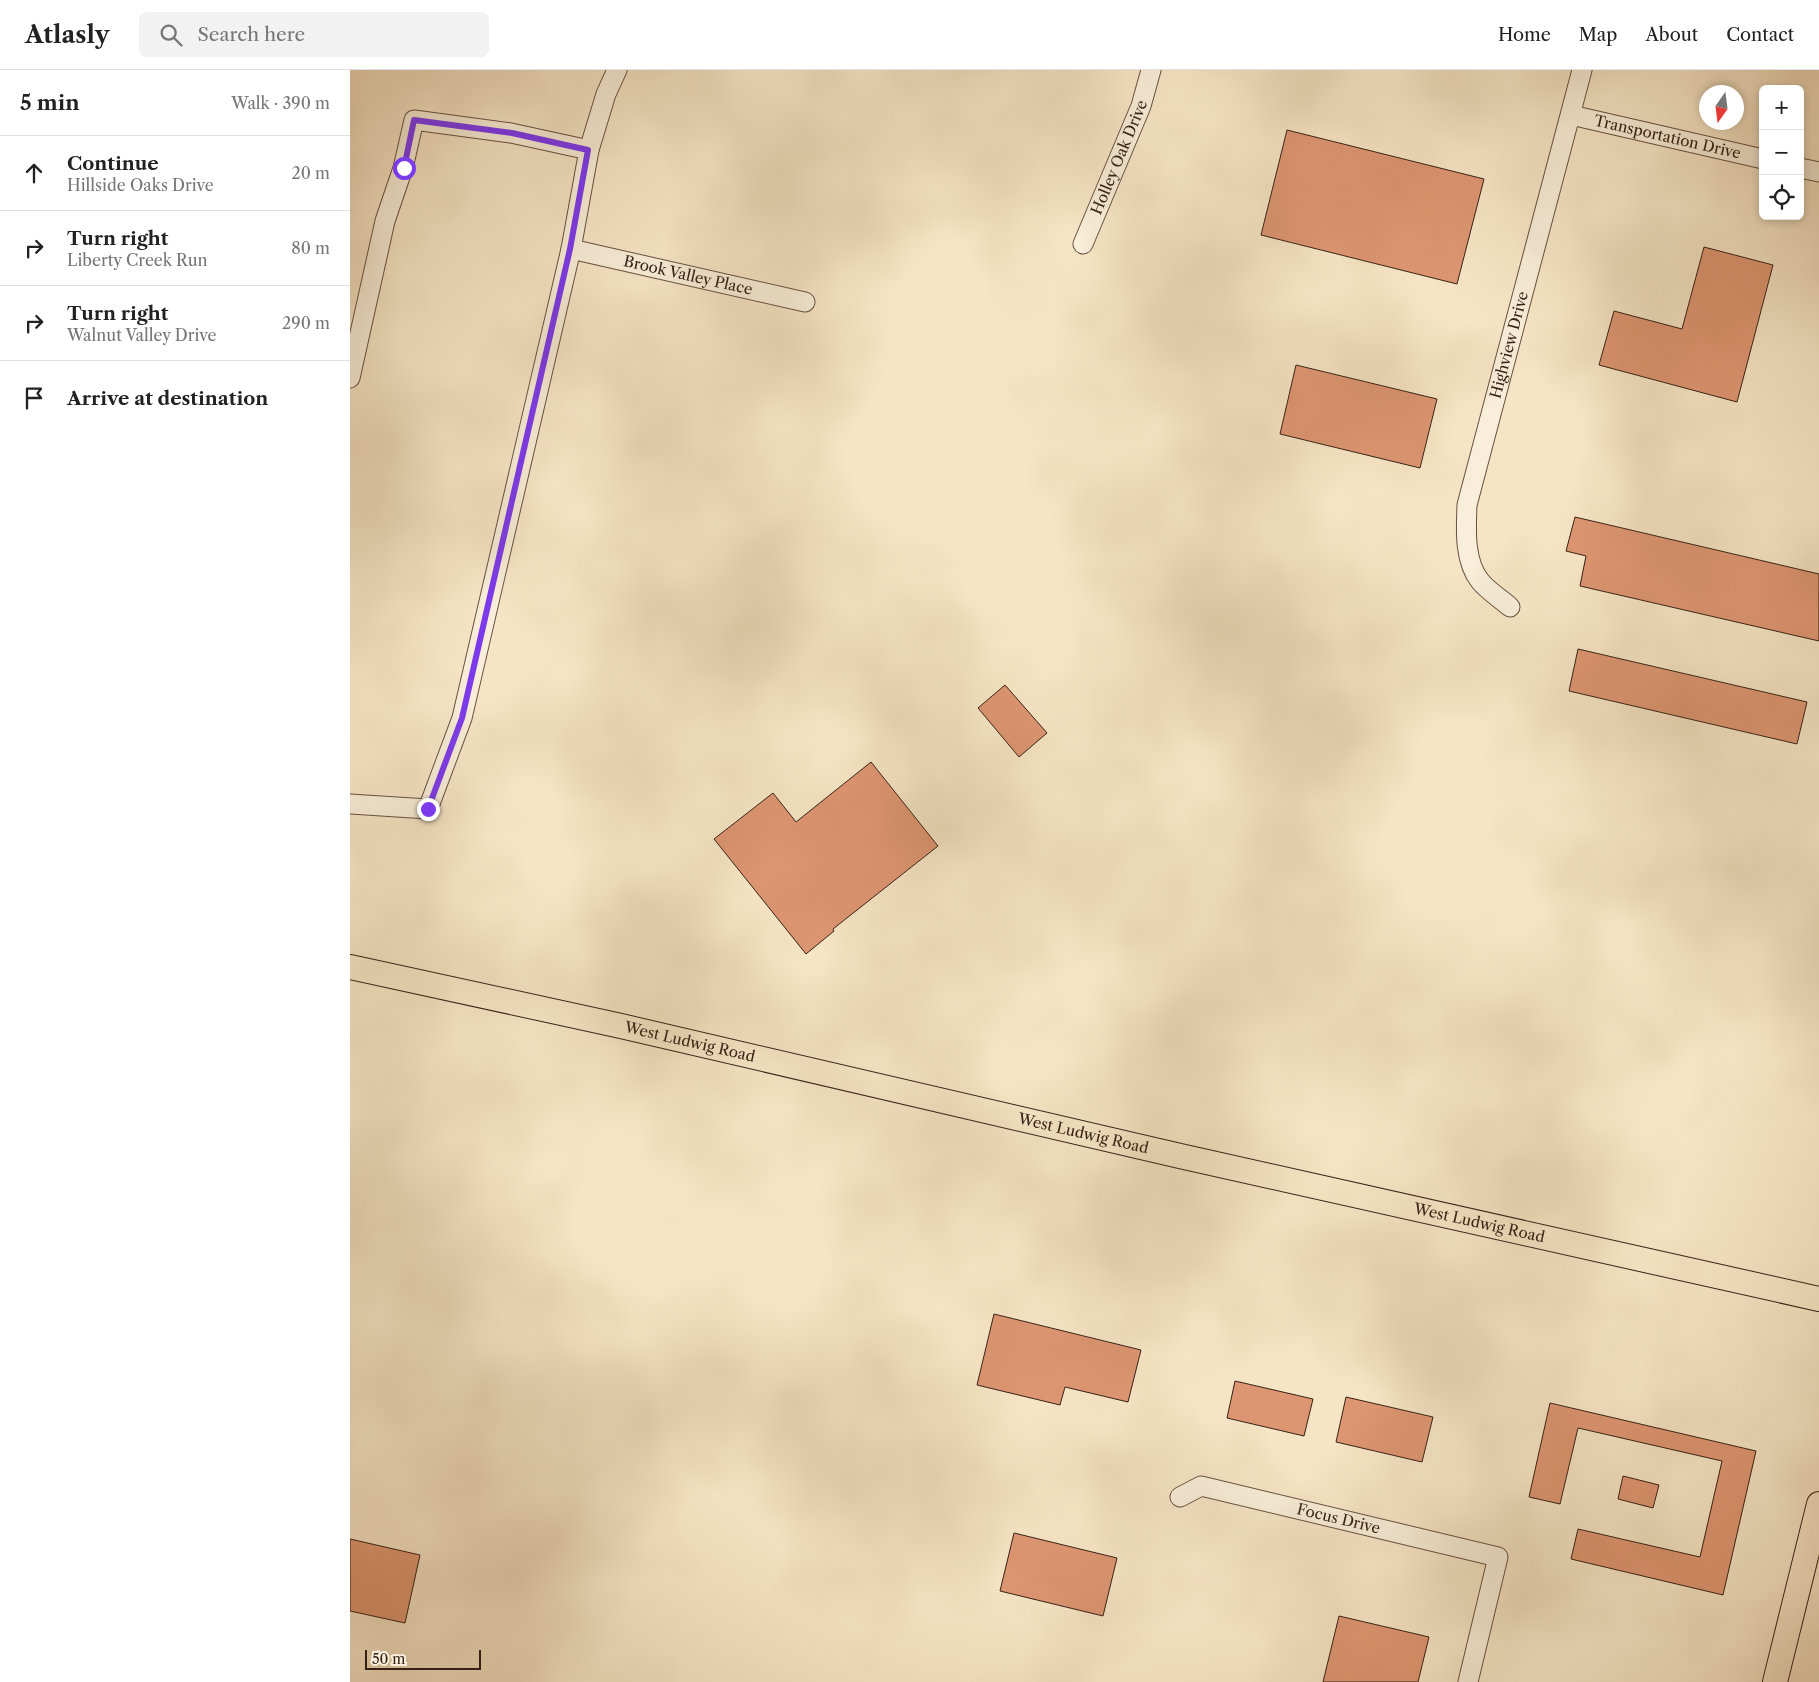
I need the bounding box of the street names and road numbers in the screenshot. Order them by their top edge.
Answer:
street label: Holley Oak Drive [1086,98,1151,217]
street label: Transportation Drive [1592,111,1743,163]
street label: Brook Valley Place [622,251,754,299]
street label: Highview Drive [1486,289,1532,401]
street label: West Ludwig Road [622,1017,757,1066]
street label: West Ludwig Road [1015,1108,1151,1157]
street label: West Ludwig Road [1411,1198,1547,1246]
street label: Focus Drive [1295,1499,1382,1537]

